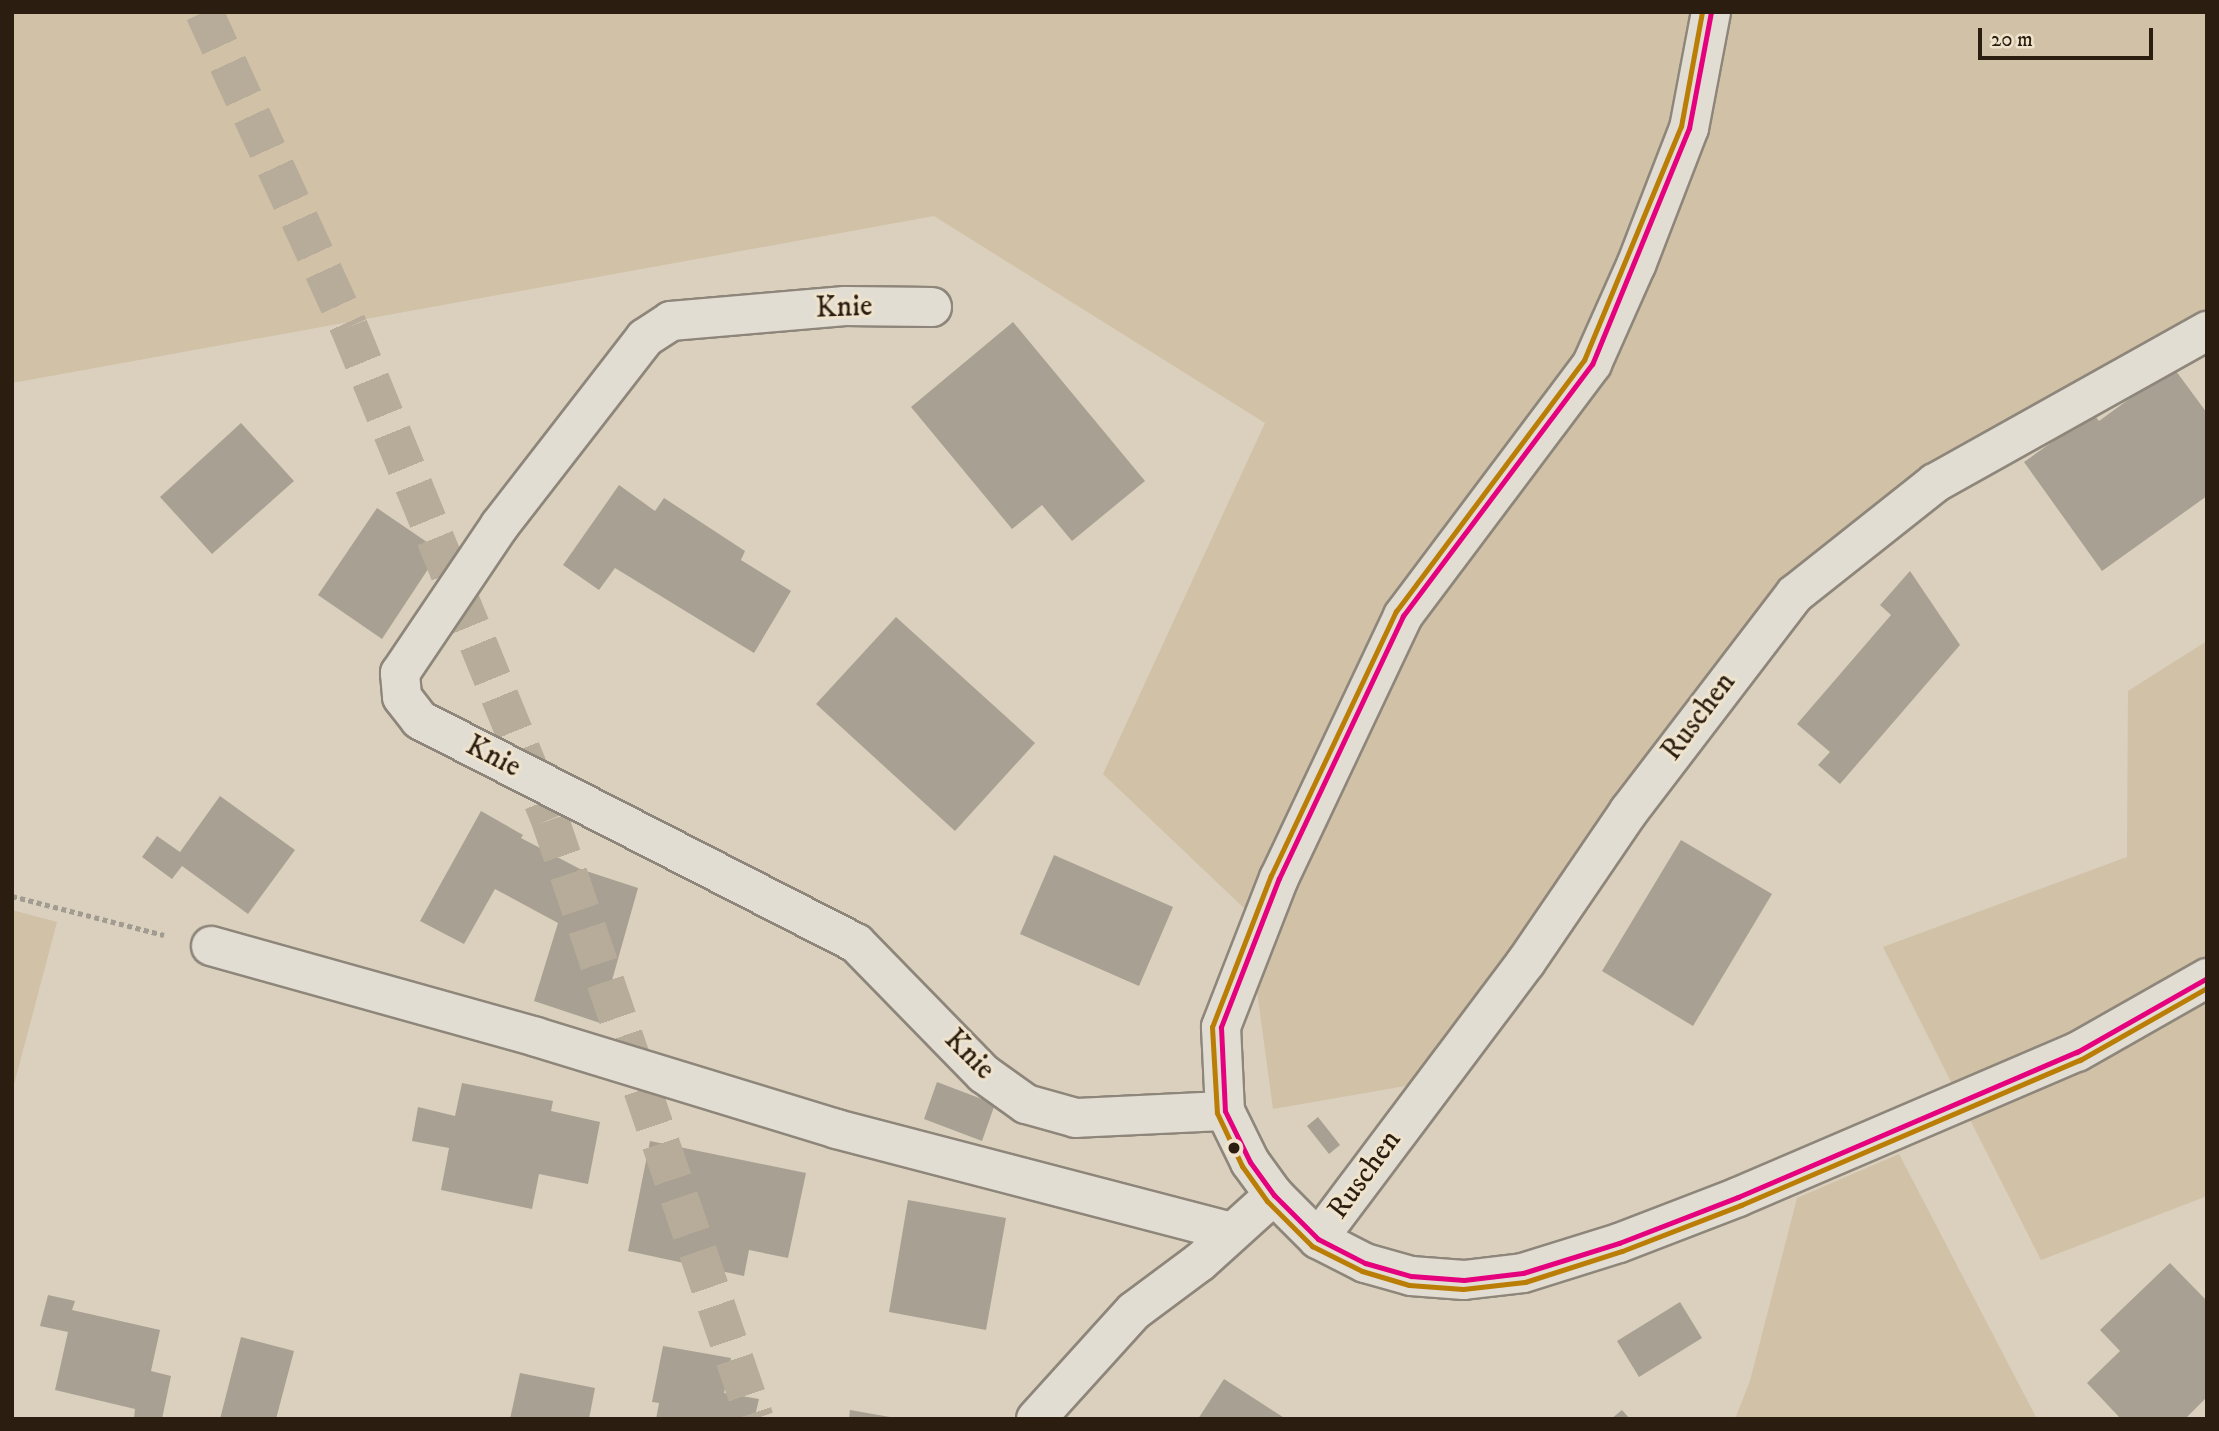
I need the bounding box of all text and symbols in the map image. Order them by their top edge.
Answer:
scale bar [1981,14,2156,58]
text: 20 m [1991,27,2033,53]
street label: Knie [815,289,873,327]
street label: Ruschen [1654,666,1744,768]
street label: Knie [459,728,527,786]
street label: Knie [936,1022,1002,1088]
street label: Ruschen [1321,1124,1409,1226]
unlabelled marker [1227,1141,1241,1155]

